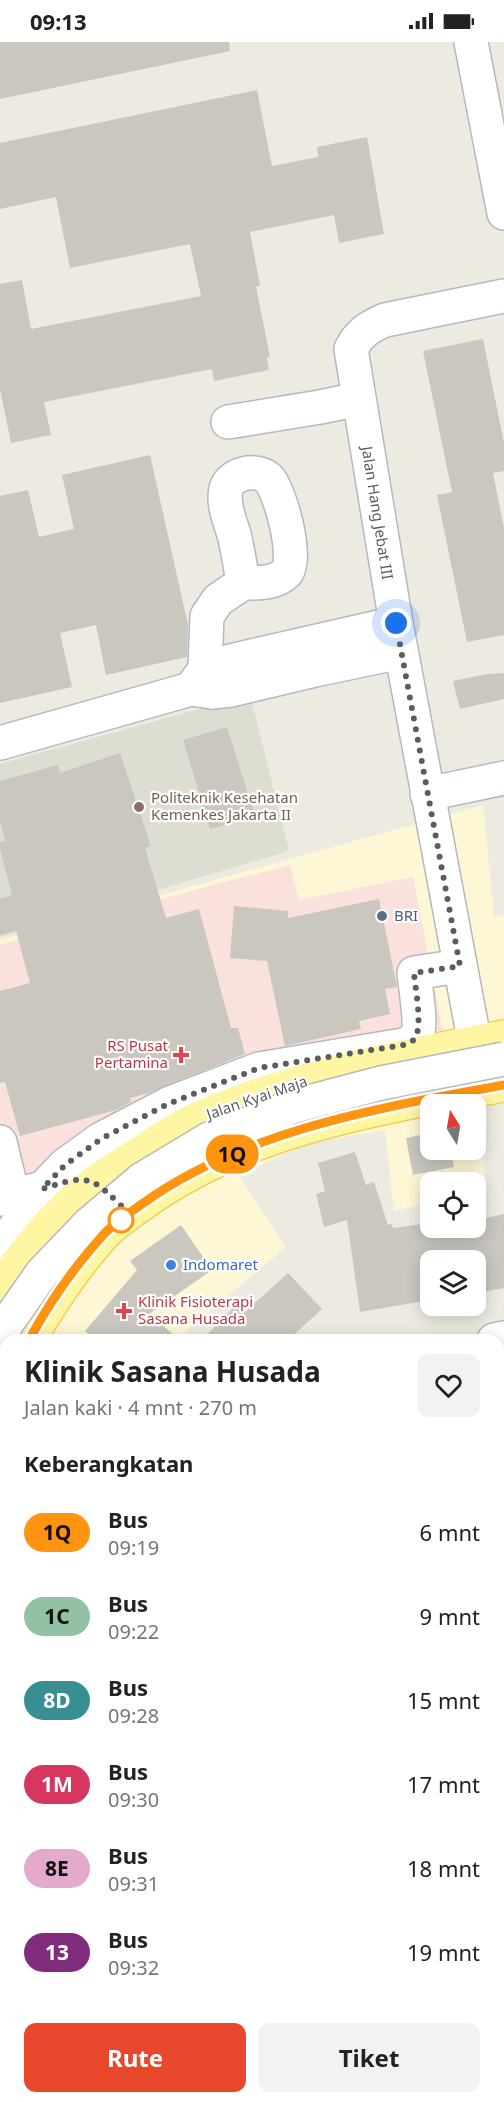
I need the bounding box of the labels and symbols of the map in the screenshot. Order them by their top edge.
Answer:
street label: Jalan Hang Jebat III [357,443,398,581]
your location [381,608,411,638]
place label: Politeknik Kesehatan Kemenkes Jakarta II [151,787,298,824]
marker: Politeknik Kesehatan Kemenkes Jakarta II [132,800,146,814]
place label: BRI [394,905,418,925]
marker: BRI [375,909,389,923]
place label: RS Pusat Pertamina [95,1035,169,1072]
marker: RS Pusat Pertamina [172,1046,190,1064]
street label: Jalan Kyai Maja [202,1070,310,1124]
north arrow [420,1094,486,1160]
line badge: 1Q [205,1134,259,1174]
unlabelled marker [108,1207,134,1233]
place label: Indomaret [183,1254,258,1274]
marker: Indomaret [164,1258,178,1272]
place label: Klinik Fisioterapi Sasana Husada [138,1291,253,1328]
marker: Klinik Fisioterapi Sasana Husada [115,1302,133,1320]

